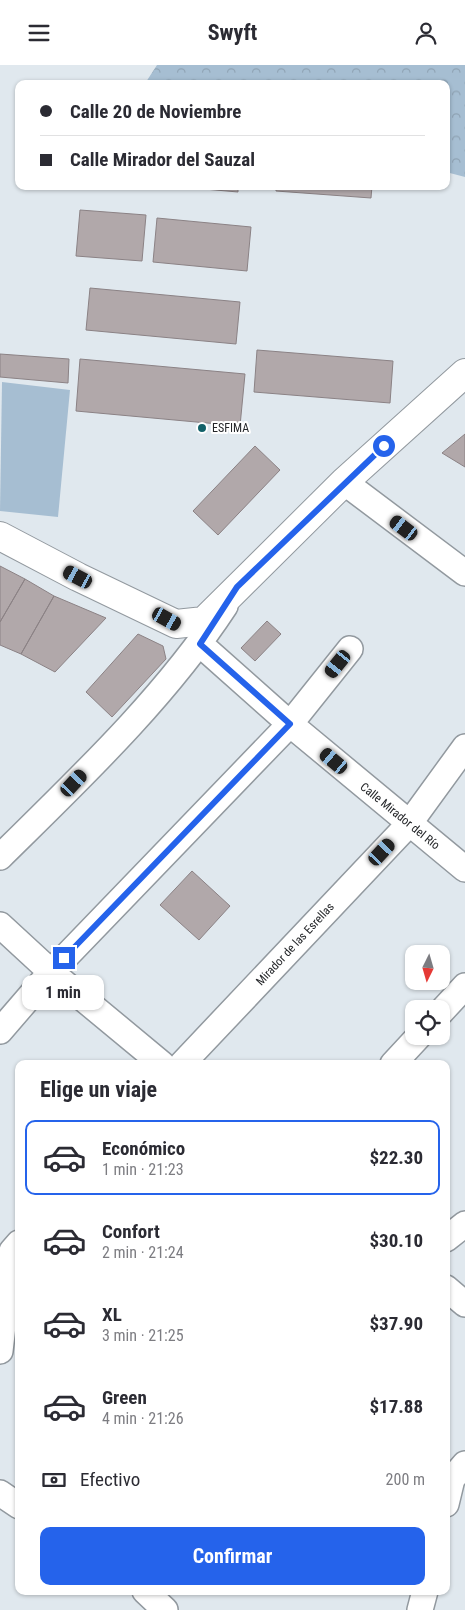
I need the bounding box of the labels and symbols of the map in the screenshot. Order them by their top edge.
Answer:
place label: ESFIMA [212,421,249,435]
marker: ESFIMA [196,422,208,434]
route start [373,435,395,457]
car [387,513,420,543]
car [61,563,94,591]
car [150,605,183,633]
car [322,648,353,680]
car [317,746,350,776]
car [58,767,89,799]
street label: Calle Mirador del Río [357,780,443,852]
car [366,836,397,868]
street label: Mirador de las Esrellas [253,900,337,988]
north arrow [405,945,450,990]
route end [53,947,75,969]
callout: 1 min [23,975,105,1011]

